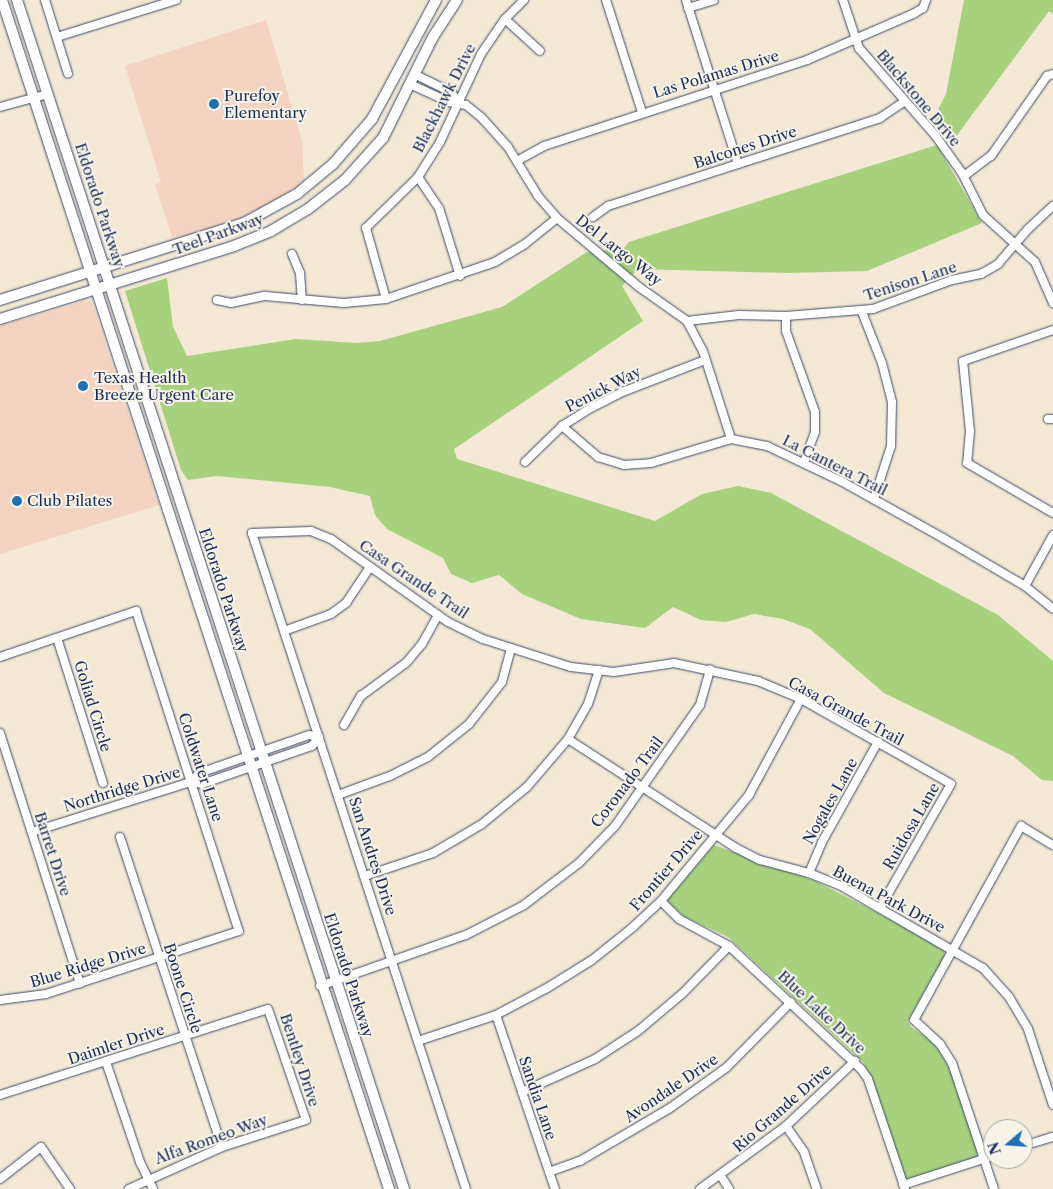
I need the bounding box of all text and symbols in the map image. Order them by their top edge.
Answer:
street label: Blackhawk Drive [409,40,479,156]
street label: Las Polamas Drive [651,46,781,102]
street label: Blackstone Drive [873,46,965,150]
place label: Purefoy Elementary [224,86,307,121]
marker: Purefoy Elementary [208,98,220,110]
street label: Balcones Drive [691,122,799,172]
street label: Eldorado Parkway [71,141,129,269]
street label: Teel Parkway [170,209,266,259]
street label: Del Largo Way [572,211,666,289]
street label: Tenison Lane [861,257,959,305]
street label: Penick Way [562,362,644,416]
place label: Texas Health Breeze Urgent Care [94,368,234,403]
marker: Texas Health Breeze Urgent Care [76,379,90,393]
street label: La Cantera Trail [779,431,891,499]
place label: Club Pilates [27,492,112,510]
marker: Club Pilates [11,495,23,507]
street label: Eldorado Parkway [195,526,253,654]
street label: Casa Grande Trail [356,536,472,622]
street label: Goliad Circle [71,658,115,754]
street label: Casa Grande Trail [785,673,907,749]
street label: Coldwater Lane [175,710,227,824]
street label: Coronado Trail [587,733,667,831]
street label: Nogales Lane [799,755,861,847]
street label: Northridge Drive [61,763,183,815]
street label: Ruidosa Lane [879,779,943,873]
street label: San Andres Drive [345,794,401,918]
street label: Barret Drive [31,810,75,898]
street label: Frontier Drive [626,826,706,914]
street label: Buena Park Drive [830,862,948,936]
street label: Eldorado Parkway [320,911,378,1039]
street label: Blue Ridge Drive [28,939,148,991]
street label: Boone Circle [160,941,206,1035]
street label: Blue Lake Drive [774,967,870,1057]
street label: Bentley Drive [276,1011,324,1109]
street label: Daimler Drive [65,1020,167,1068]
street label: Avondale Drive [621,1050,721,1126]
street label: Sandia Lane [515,1054,561,1142]
street label: Rio Grande Drive [729,1060,835,1156]
street label: Alfa Romeo Way [152,1110,270,1168]
north arrow [983,1119,1033,1169]
text: N [984,1140,1005,1157]

